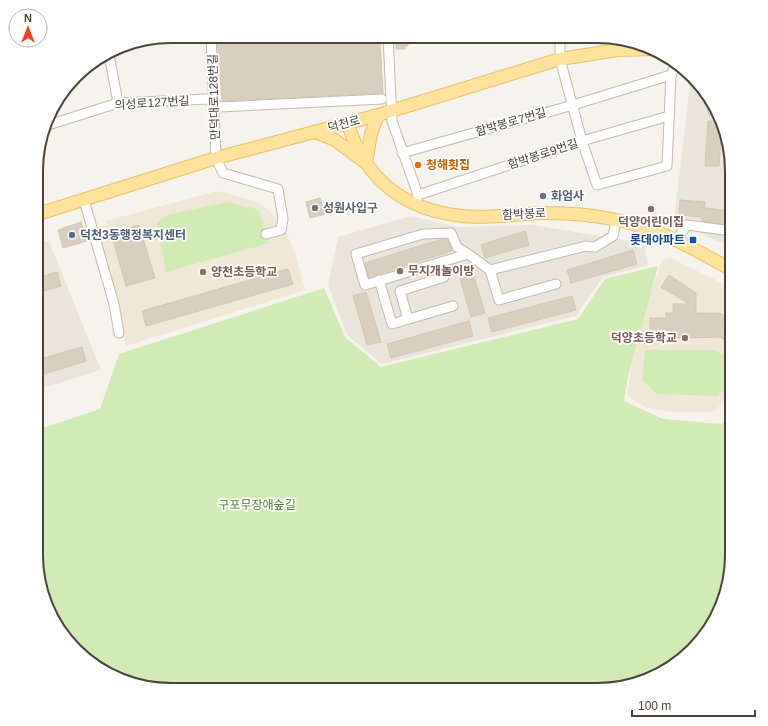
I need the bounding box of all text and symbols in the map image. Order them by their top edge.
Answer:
north arrow [8,8,48,48]
text: N [24,12,32,24]
street label: 만덕대로128번길 [205,54,223,140]
street label: 의성로127번길 [114,93,190,113]
street label: 함박봉로7번길 [474,105,548,139]
street label: 덕천로 [326,113,362,135]
street label: 함박봉로9번길 [506,136,580,172]
place label: 청해횟집 [426,158,470,172]
marker: 청해횟집 [413,160,423,170]
place label: 화엄사 [551,189,584,203]
marker: 화엄사 [538,191,548,201]
place label: 성원사입구 [323,201,378,215]
marker: 성원사입구 [310,203,320,213]
marker: 덕양어린이집 [646,204,656,214]
street label: 함박봉로 [502,206,546,222]
place label: 덕양어린이집 [618,215,684,229]
place label: 덕천3동행정복지센터 [80,228,186,242]
marker: 덕천3동행정복지센터 [67,230,77,240]
place label: 롯데아파트 [630,233,685,247]
marker: 롯데아파트 [688,235,698,245]
place label: 무지개놀이방 [408,264,474,278]
place label: 양천초등학교 [211,265,277,279]
marker: 무지개놀이방 [395,266,405,276]
marker: 양천초등학교 [198,267,208,277]
place label: 덕양초등학교 [611,331,677,345]
marker: 덕양초등학교 [680,333,690,343]
park label: 구포무장애숲길 [218,498,296,512]
scale bar [632,692,755,718]
text: 100 m [638,699,671,713]

